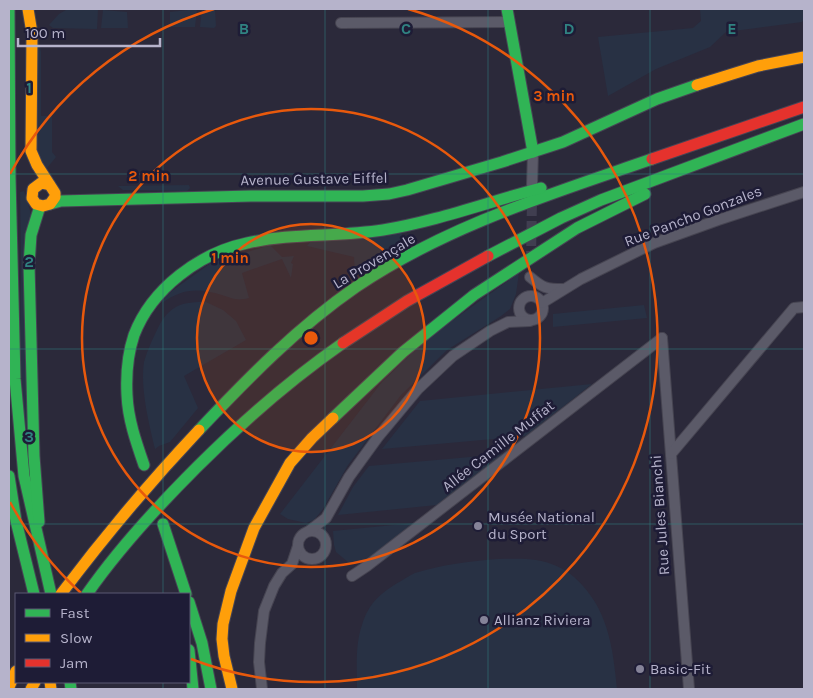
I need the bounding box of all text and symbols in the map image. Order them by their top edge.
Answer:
scale bar [18,15,160,47]
text: B [239,19,249,38]
text: C [401,19,411,38]
text: D [564,19,575,38]
text: E [727,19,737,38]
text: 100 m [25,24,65,42]
text: 1 [26,78,32,97]
text: 3 min [533,87,575,105]
text: 2 min [128,167,170,185]
street label: Avenue Gustave Eiffel [240,169,388,189]
street label: Rue Pancho Gonzales [622,181,764,251]
street label: La Provençale [330,229,418,293]
text: 1 min [211,249,249,267]
text: 2 [24,252,34,271]
centre of rings [302,329,320,347]
street label: Allée Camille Muffat [438,396,558,495]
text: 3 [24,427,34,446]
street label: Rue Jules Bianchi [647,454,673,576]
place label: Musée National du Sport [488,508,595,543]
marker: Musée National du Sport [472,520,484,532]
legend [15,593,190,683]
text: Fast [60,604,90,622]
place label: Allianz Riviera [494,611,591,629]
marker: Allianz Riviera [478,614,490,626]
text: Slow [60,629,92,647]
text: Jam [60,654,88,672]
place label: Basic-Fit [650,660,711,678]
marker: Basic-Fit [634,663,646,675]

